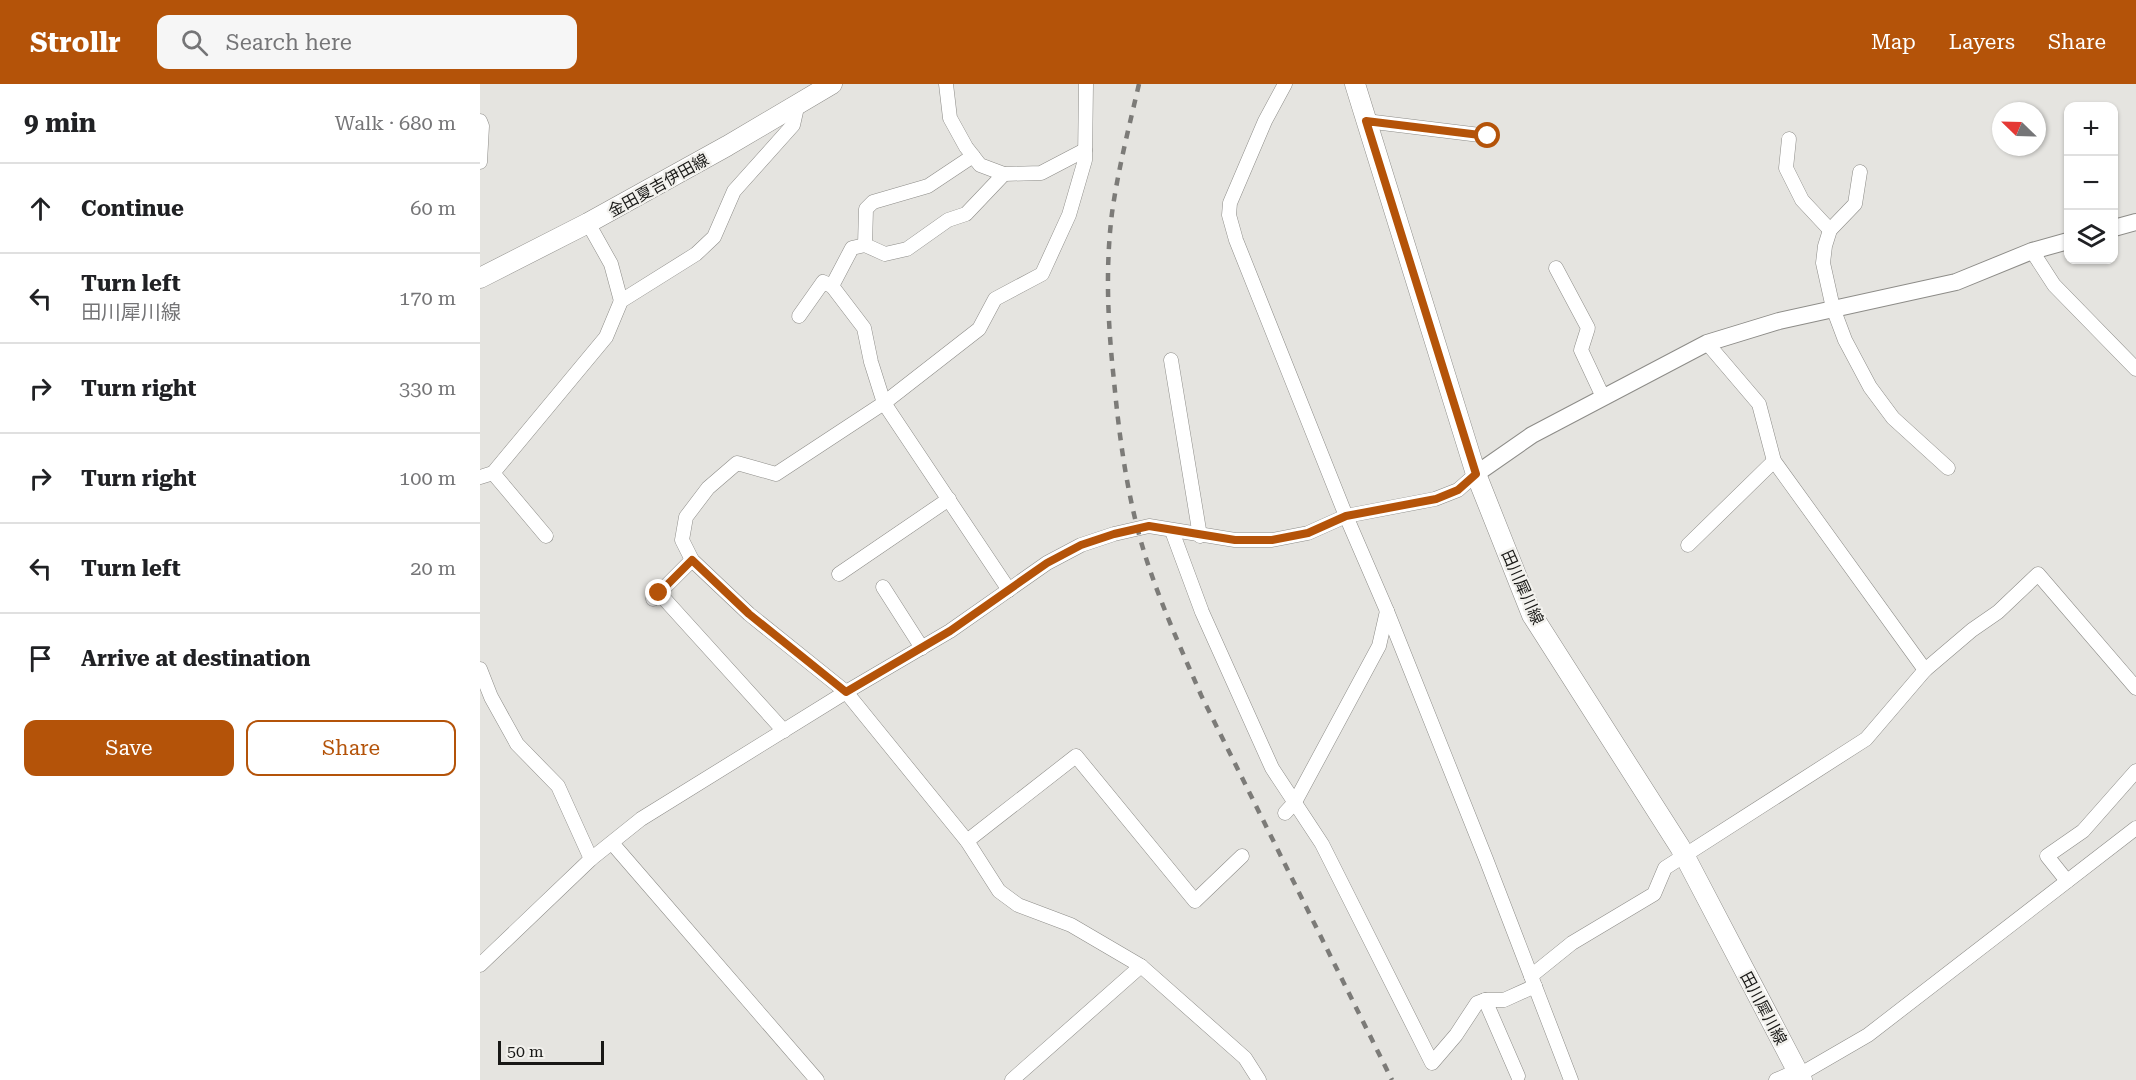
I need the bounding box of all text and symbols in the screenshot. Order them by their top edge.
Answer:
search box [157,15,577,69]
text: Strollr [30,26,121,59]
icon: search [178,26,211,59]
text: Search here [226,30,352,55]
text: Map [1871,30,1916,54]
text: Layers [1949,30,2015,54]
text: Share [2048,30,2106,54]
north arrow [1992,102,2046,156]
map controls [2064,102,2118,264]
button: + [2064,102,2118,156]
text: 9 min [24,108,96,138]
text: Walk · 680 m [335,111,456,135]
route start [1474,122,1500,148]
street label: 金田夏吉伊田線 [605,150,712,221]
button: − [2064,156,2118,210]
icon: ahead [24,192,57,225]
text: Continue [81,196,184,221]
text: 60 m [410,196,456,220]
button: layers [2064,210,2118,264]
text: Turn left [81,271,181,296]
icon: left [24,282,57,315]
text: 170 m [399,286,456,310]
text: 田川犀川線 [81,300,181,324]
icon: right [24,372,57,405]
text: Turn right [81,376,196,401]
text: 330 m [399,376,456,400]
icon: right [24,462,57,495]
text: Turn right [81,466,196,491]
text: 100 m [399,466,456,490]
street label: 田川犀川線 [1498,547,1547,628]
icon: left [24,552,57,585]
text: Turn left [81,556,181,581]
text: 20 m [410,556,456,580]
route end [645,579,671,605]
icon: arrive [24,642,57,675]
text: Arrive at destination [81,646,310,671]
button: Save [24,720,234,776]
button: Share [246,720,456,776]
street label: 田川犀川線 [1736,968,1791,1048]
scale bar [498,1038,604,1066]
text: 50 m [507,1042,544,1061]

